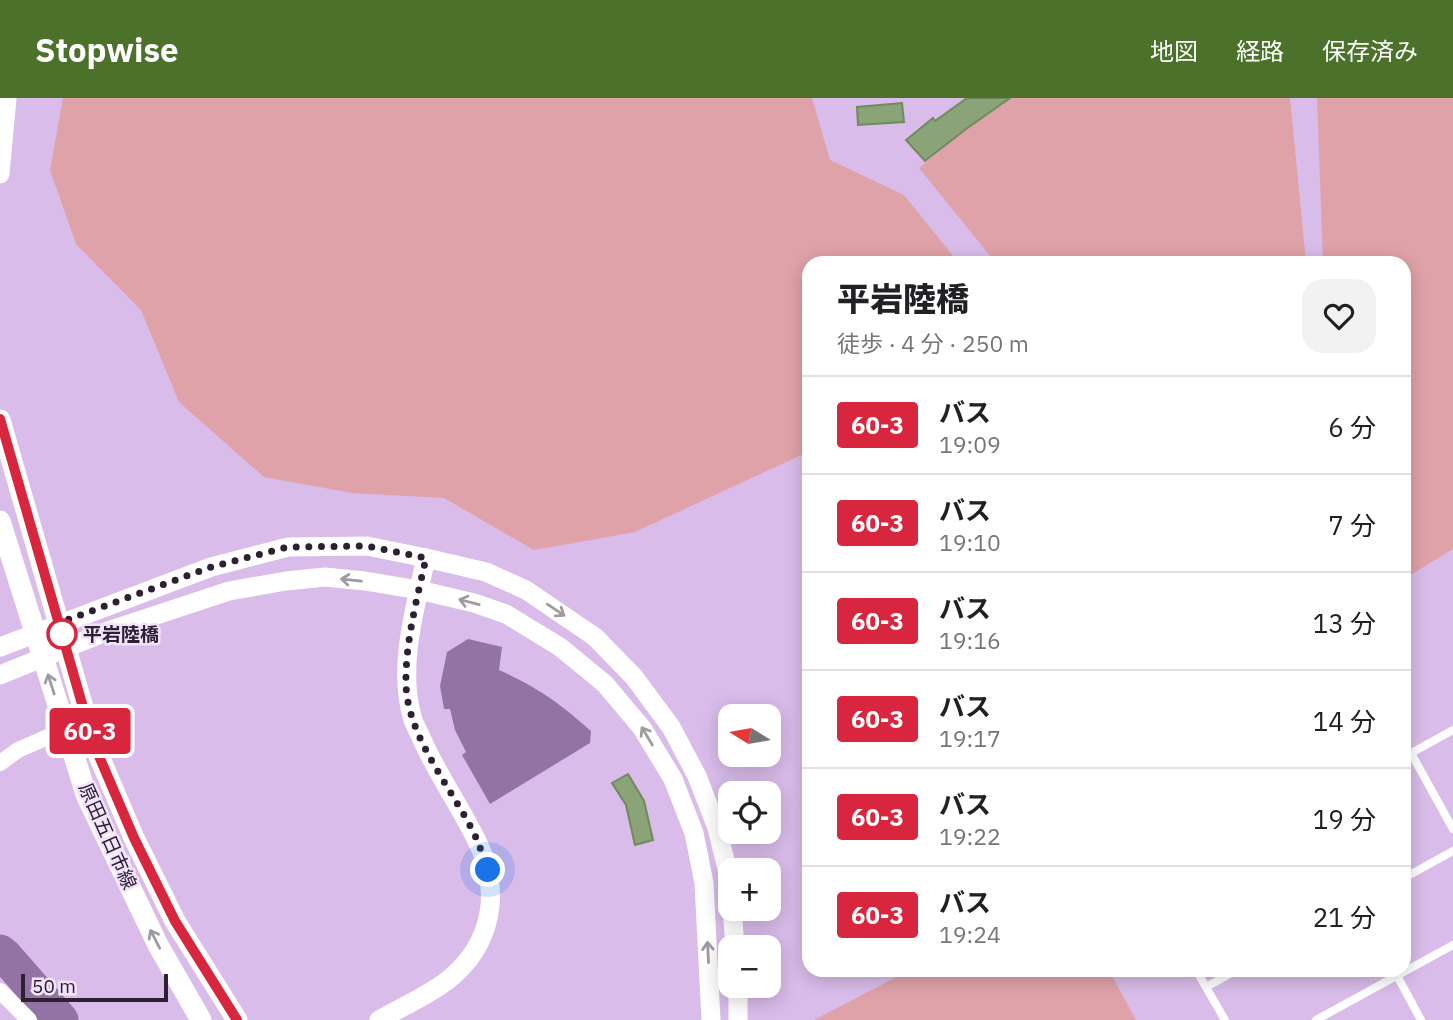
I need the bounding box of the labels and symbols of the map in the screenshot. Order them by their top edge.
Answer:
one-way arrow [341,573,363,586]
one-way arrow [459,595,481,608]
one-way arrow [546,603,565,617]
marker: 平岩陸橋 [47,619,77,649]
place label: 平岩陸橋 [83,622,159,646]
one-way arrow [44,673,57,695]
north arrow [718,704,780,766]
line badge: 60-3 [41,708,139,754]
one-way arrow [640,727,654,747]
street label: 原田五日市線 [74,779,142,893]
your location [470,852,505,887]
one-way arrow [148,929,162,950]
one-way arrow [702,941,715,964]
scale bar [21,971,168,1003]

